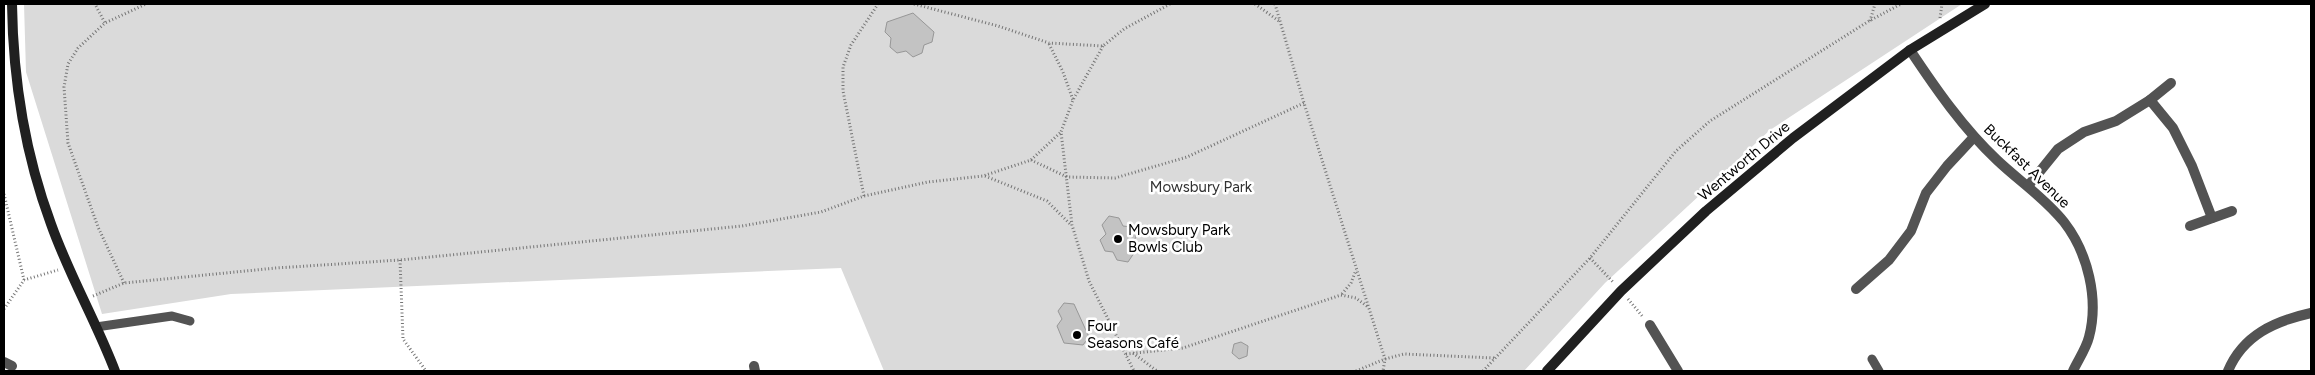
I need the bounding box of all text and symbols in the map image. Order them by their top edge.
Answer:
street label: Wentworth Drive [1695,118,1793,204]
street label: Buckfast Avenue [1980,120,2074,212]
park label: Mowsbury Park [1150,178,1253,196]
place label: Mowsbury Park Bowls Club [1128,221,1231,256]
marker: Mowsbury Park Bowls Club [1112,233,1124,245]
place label: Four Seasons Café [1087,317,1179,352]
marker: Four Seasons Café [1071,329,1083,341]

